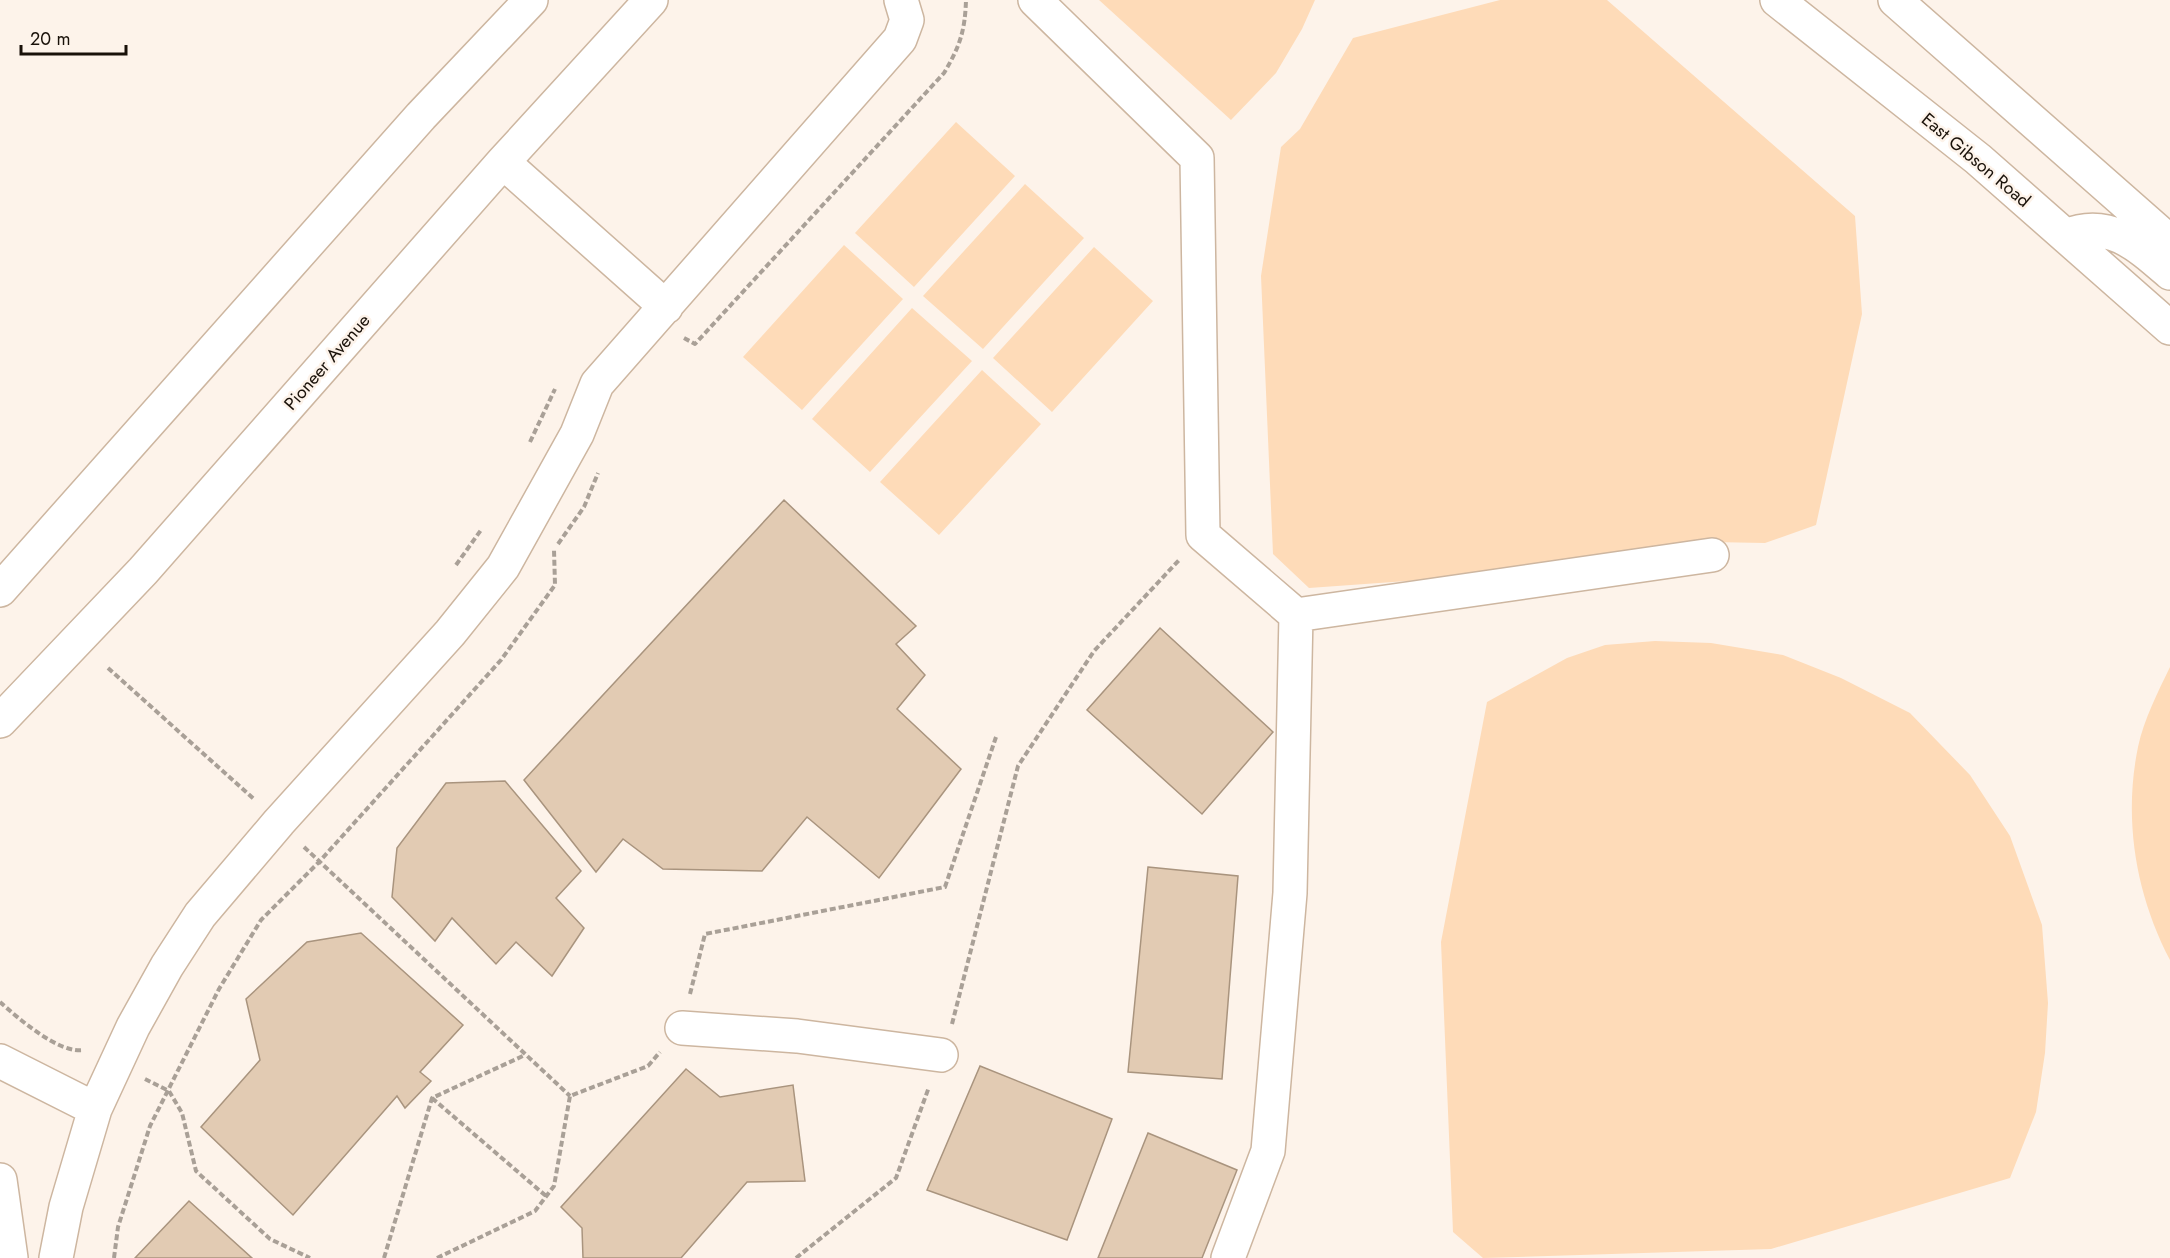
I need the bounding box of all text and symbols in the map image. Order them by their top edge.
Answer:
scale bar [21,18,126,56]
text: 20 m [30,26,70,52]
street label: East Gibson Road [1916,107,2036,213]
street label: Pioneer Avenue [278,308,376,416]

